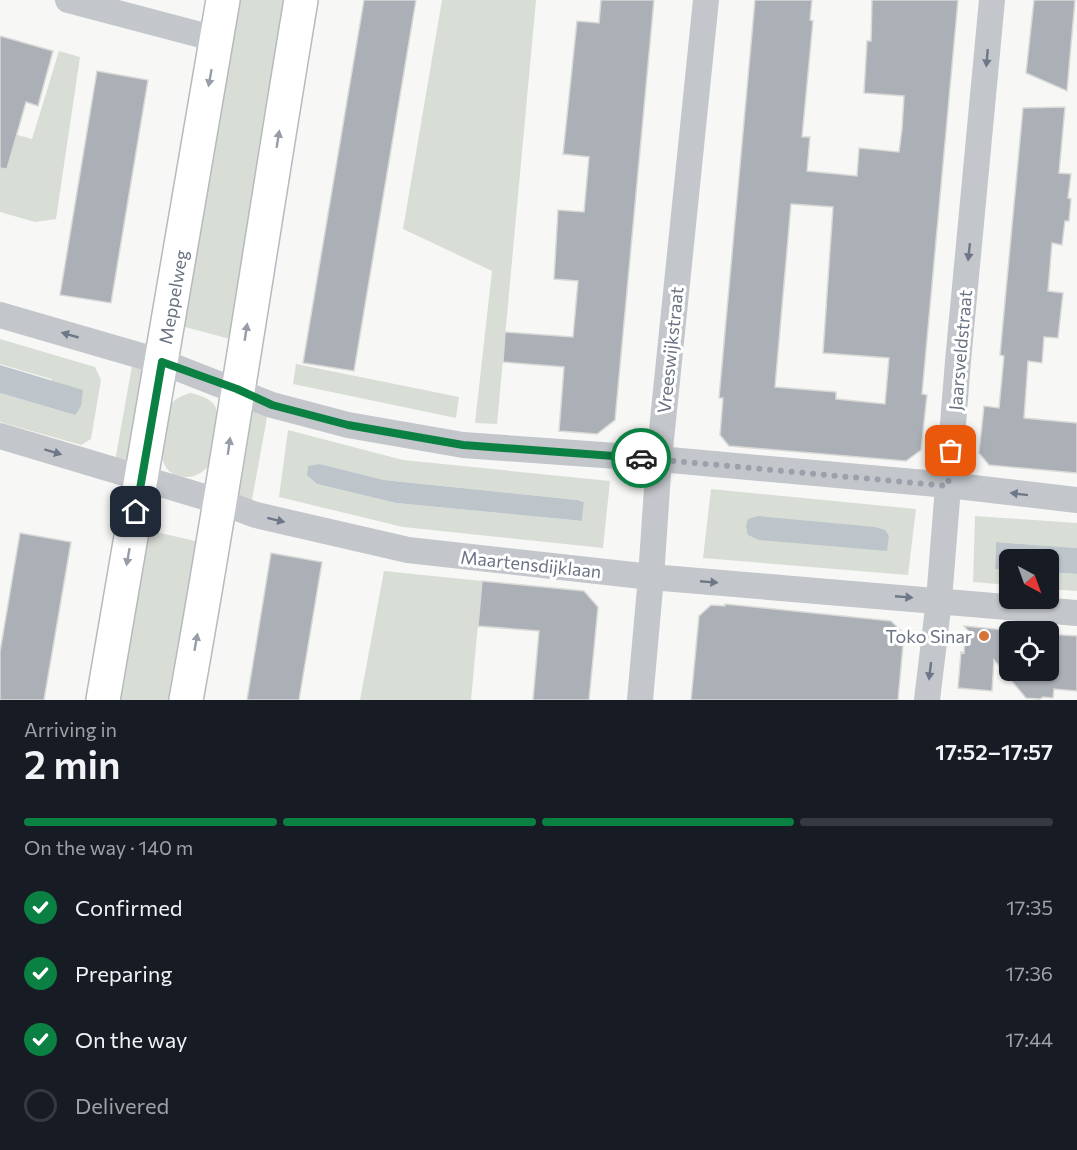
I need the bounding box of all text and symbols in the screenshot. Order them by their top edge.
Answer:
one-way arrow [982,49,992,68]
one-way arrow [205,69,214,88]
one-way arrow [274,130,283,149]
one-way arrow [964,243,974,262]
street label: Meppelweg [154,248,192,346]
street label: Vreeswijkstraat [652,285,688,415]
street label: Jaarsveldstraat [944,289,976,411]
one-way arrow [242,322,251,341]
one-way arrow [60,329,79,339]
pin [925,425,976,476]
courier [611,428,671,488]
icon: bag [934,434,967,467]
one-way arrow [224,436,233,455]
icon: car [625,442,658,475]
one-way arrow [44,448,62,457]
pin [110,486,161,537]
one-way arrow [1009,489,1028,498]
icon: home [119,495,152,528]
one-way arrow [267,515,286,525]
street label: Maartensdijklaan [460,546,602,582]
one-way arrow [123,548,132,567]
north arrow [999,549,1059,609]
map controls [999,549,1059,681]
one-way arrow [700,577,719,587]
one-way arrow [894,592,913,602]
button: locate [999,621,1059,681]
place label: Toko Sinar [885,625,972,647]
marker: Toko Sinar [977,629,991,643]
one-way arrow [192,633,201,652]
one-way arrow [925,661,935,680]
text: Arriving in [24,717,117,741]
text: 17:52–17:57 [935,738,1053,765]
text: 2 min [24,739,121,787]
text: On the way · 140 m [24,835,193,859]
icon: check [24,891,57,924]
text: Confirmed [75,894,182,921]
text: 17:35 [1006,895,1053,919]
icon: check [24,957,57,990]
text: Preparing [75,960,172,987]
text: 17:36 [1006,961,1053,985]
icon: check [24,1023,57,1056]
text: On the way [75,1026,187,1053]
text: 17:44 [1005,1027,1053,1051]
text: Delivered [75,1092,169,1119]

